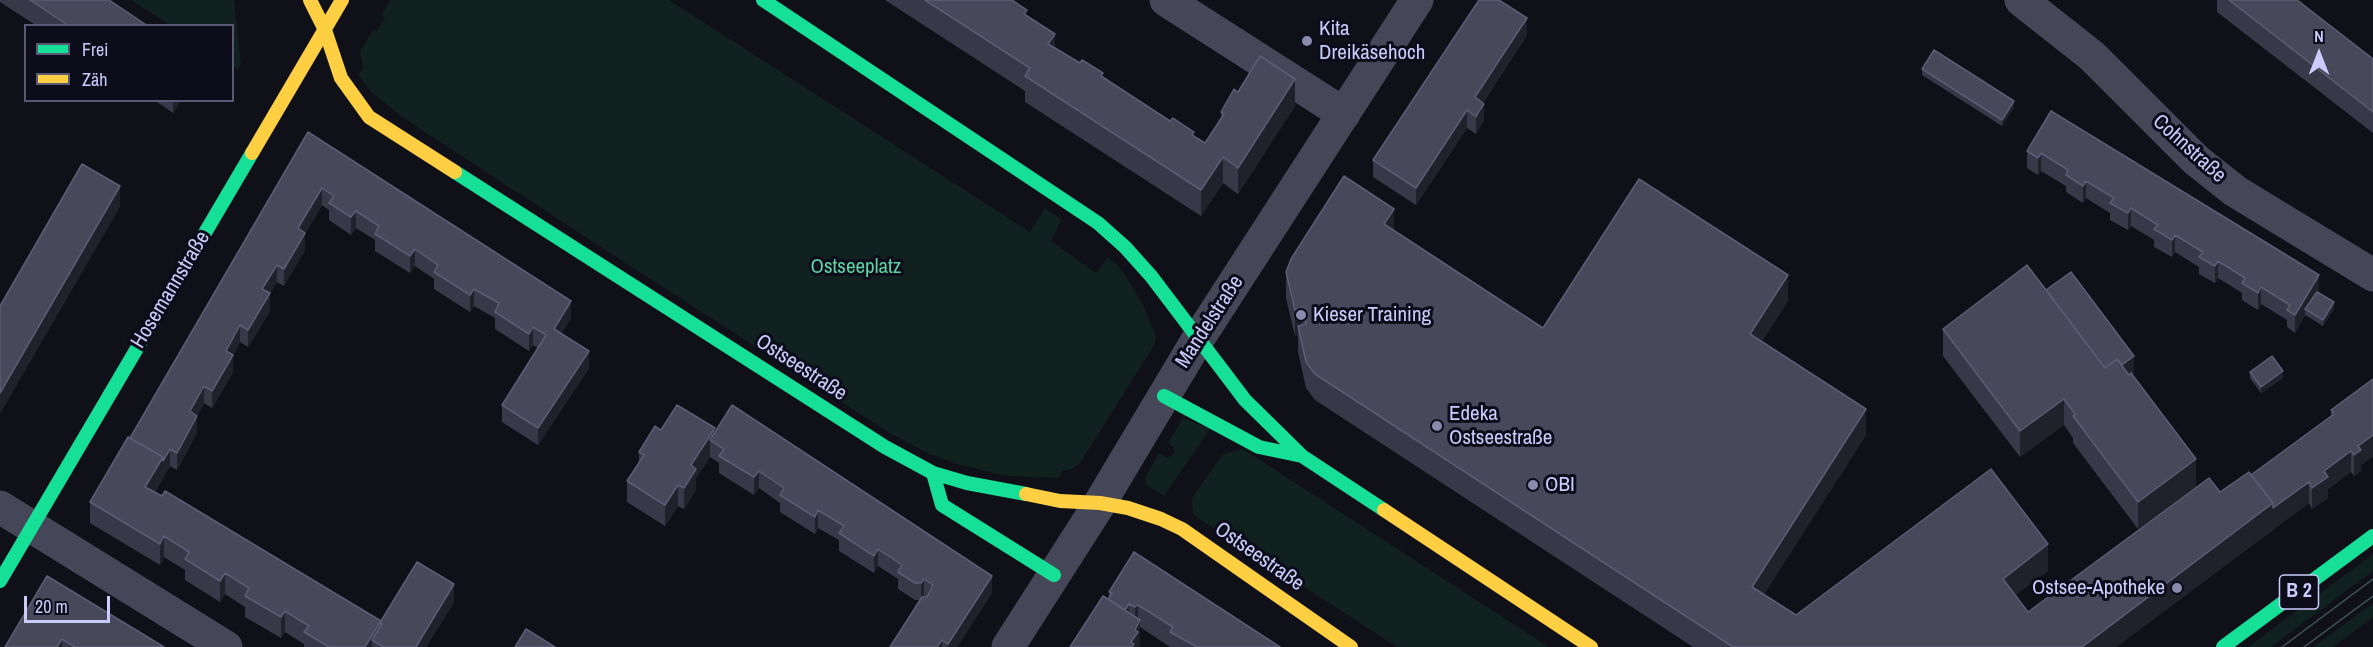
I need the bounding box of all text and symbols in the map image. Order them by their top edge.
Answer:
place label: Kita Dreikäsehoch [1319,16,1425,66]
legend [24,24,234,102]
north arrow [2289,24,2349,84]
text: N [2314,25,2324,47]
marker: Kita Dreikäsehoch [1300,34,1314,48]
text: Frei [82,37,108,62]
text: Zäh [82,67,107,92]
street label: Cohnstraße [2147,110,2231,188]
street label: Hosemannstraße [126,227,216,353]
park label: Ostseeplatz [811,254,901,280]
street label: Mandelstraße [1171,271,1249,373]
place label: Kieser Training [1313,302,1431,328]
marker: Kieser Training [1294,308,1308,322]
street label: Ostseestraße [751,329,851,407]
place label: Edeka Ostseestraße [1449,401,1552,451]
marker: Edeka Ostseestraße [1430,419,1444,433]
place label: OBI [1545,472,1575,498]
marker: OBI [1526,478,1540,492]
street label: Ostseestraße [1209,517,1309,597]
place label: Ostsee-Apotheke [2032,575,2165,601]
road number: B 2 [2280,575,2318,609]
marker: Ostsee-Apotheke [2170,581,2184,595]
scale bar [27,584,112,622]
text: 20 m [35,594,68,619]

